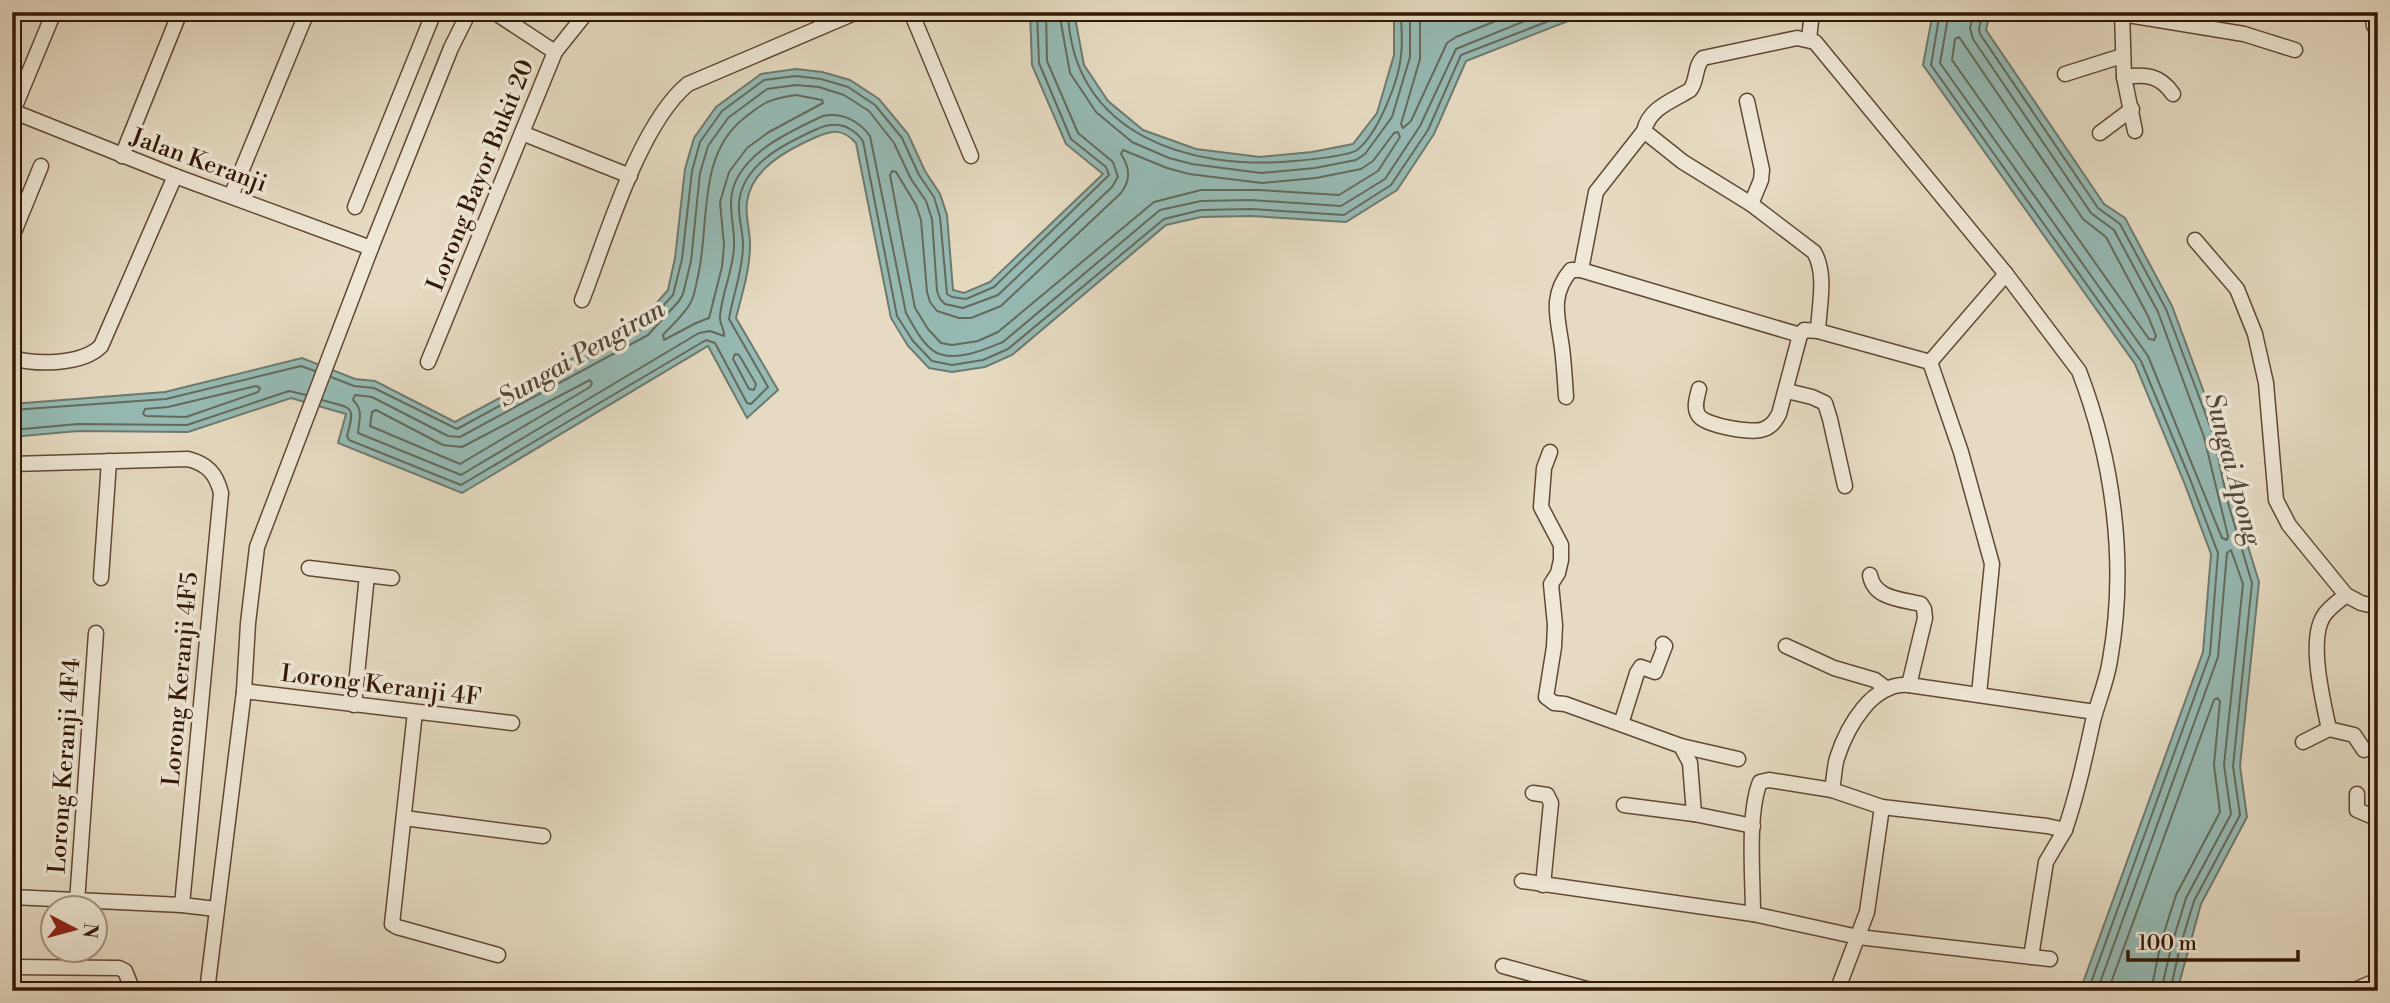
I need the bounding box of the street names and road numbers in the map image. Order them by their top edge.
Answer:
street label: Lorong Bayor Bukit 20 [421,55,541,296]
street label: Jalan Keranji [125,122,271,199]
street label: Lorong Keranji 4F5 [157,571,205,787]
street label: Lorong Keranji 4F4 [43,657,87,875]
street label: Lorong Keranji 4F [279,659,483,713]

